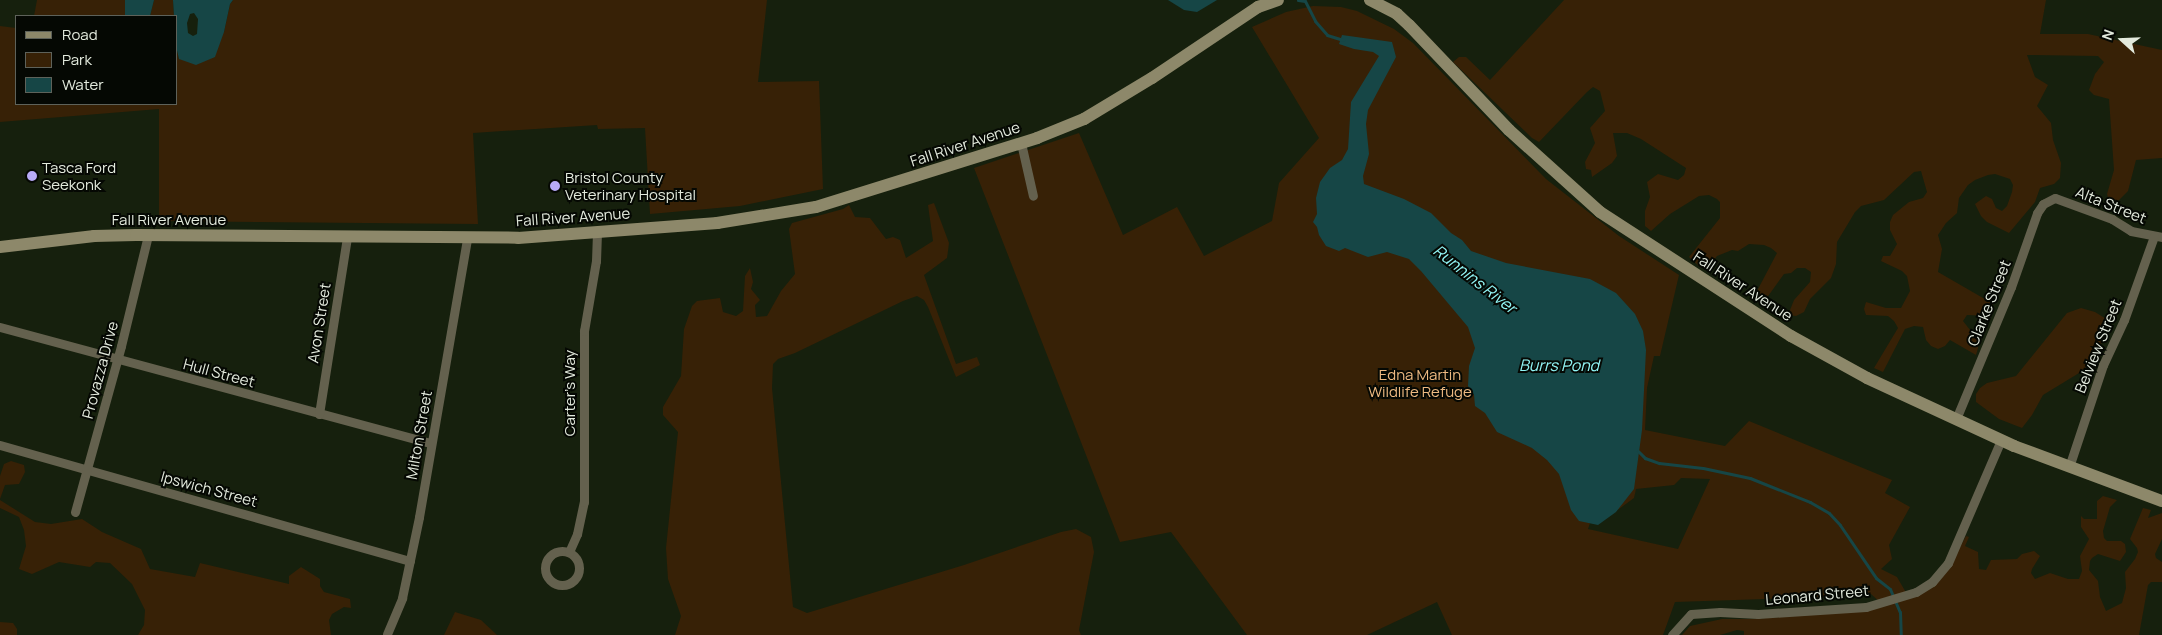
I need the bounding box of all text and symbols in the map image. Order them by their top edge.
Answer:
legend [15,15,178,105]
north arrow [2097,15,2147,65]
text: Road [62,24,98,45]
text: N [2097,27,2118,43]
text: Park [62,49,92,70]
text: Water [62,74,104,95]
street label: Fall River Avenue [908,118,1022,170]
place label: Tasca Ford Seekonk [42,158,116,193]
place label: Bristol County Veterinary Hospital [565,168,696,203]
marker: Tasca Ford Seekonk [26,170,38,182]
marker: Bristol County Veterinary Hospital [549,180,561,192]
street label: Alta Street [2073,183,2149,227]
street label: Fall River Avenue [515,204,631,230]
street label: Fall River Avenue [112,211,226,229]
water label: Runnins River [1430,241,1520,317]
street label: Fall River Avenue [1690,247,1796,325]
street label: Clarke Street [1964,257,2014,349]
street label: Avon Street [304,282,334,364]
street label: Belview Street [2071,296,2125,396]
street label: Provazza Drive [78,319,122,421]
street label: Carter's Way [561,350,579,436]
street label: Hull Street [181,355,257,391]
water label: Burrs Pond [1519,355,1599,375]
park label: Edna Martin Wildlife Refuge [1368,365,1472,400]
street label: Milton Street [402,389,436,481]
street label: Ipswich Street [159,467,259,511]
street label: Leonard Street [1765,582,1869,608]

